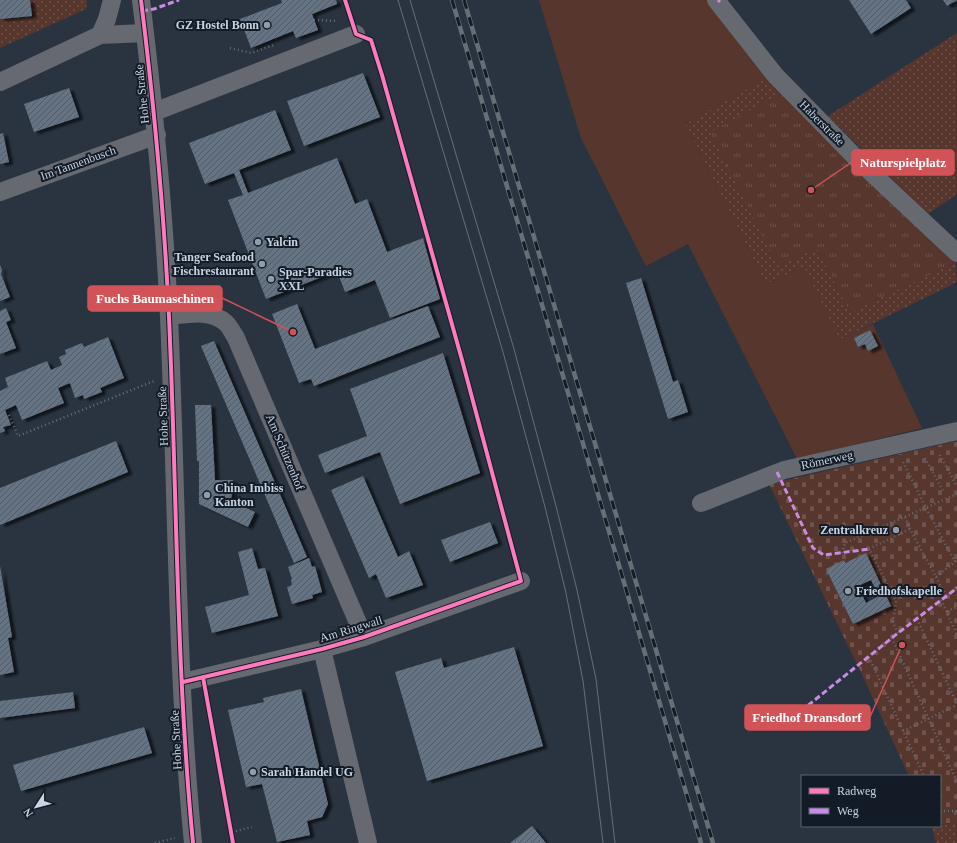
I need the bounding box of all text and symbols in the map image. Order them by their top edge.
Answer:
place label: GZ Hostel Bonn [176,18,259,32]
marker: GZ Hostel Bonn [262,20,272,30]
street label: Hohe Straße [132,64,152,124]
street label: Haberstraße [797,98,847,148]
street label: Im Tannenbusch [38,143,118,183]
callout: Naturspielplatz [852,150,954,175]
text: Naturspielplatz [860,155,946,170]
place label: Yalcin [266,235,298,249]
marker: Yalcin [253,237,263,247]
place label: Tanger Seafood Fischrestaurant [173,250,254,278]
marker: Tanger Seafood Fischrestaurant [257,259,267,269]
place label: Spar-Paradies XXL [279,265,352,293]
marker: Spar-Paradies XXL [266,274,276,284]
callout: Fuchs Baumaschinen [88,286,222,311]
text: Fuchs Baumaschinen [96,291,215,306]
street label: Hohe Straße [155,386,171,446]
street label: Am Schützenhof [263,412,307,492]
street label: Römerweg [800,448,854,472]
place label: China Imbiss Kanton [215,481,284,509]
marker: China Imbiss Kanton [202,490,212,500]
place label: Zentralkreuz [820,523,889,537]
marker: Zentralkreuz [891,525,901,535]
place label: Friedhofskapelle [856,584,943,598]
marker: Friedhofskapelle [843,586,853,596]
street label: Am Ringwall [318,613,385,645]
callout: Friedhof Dransdorf [745,705,870,730]
street label: Hohe Straße [167,710,185,770]
text: Friedhof Dransdorf [752,710,862,725]
place label: Sarah Handel UG [261,765,353,779]
marker: Sarah Handel UG [248,767,258,777]
legend [801,775,941,827]
text: Radweg [837,784,876,798]
north arrow [16,787,56,827]
text: Weg [837,804,859,818]
text: N [21,806,35,820]

